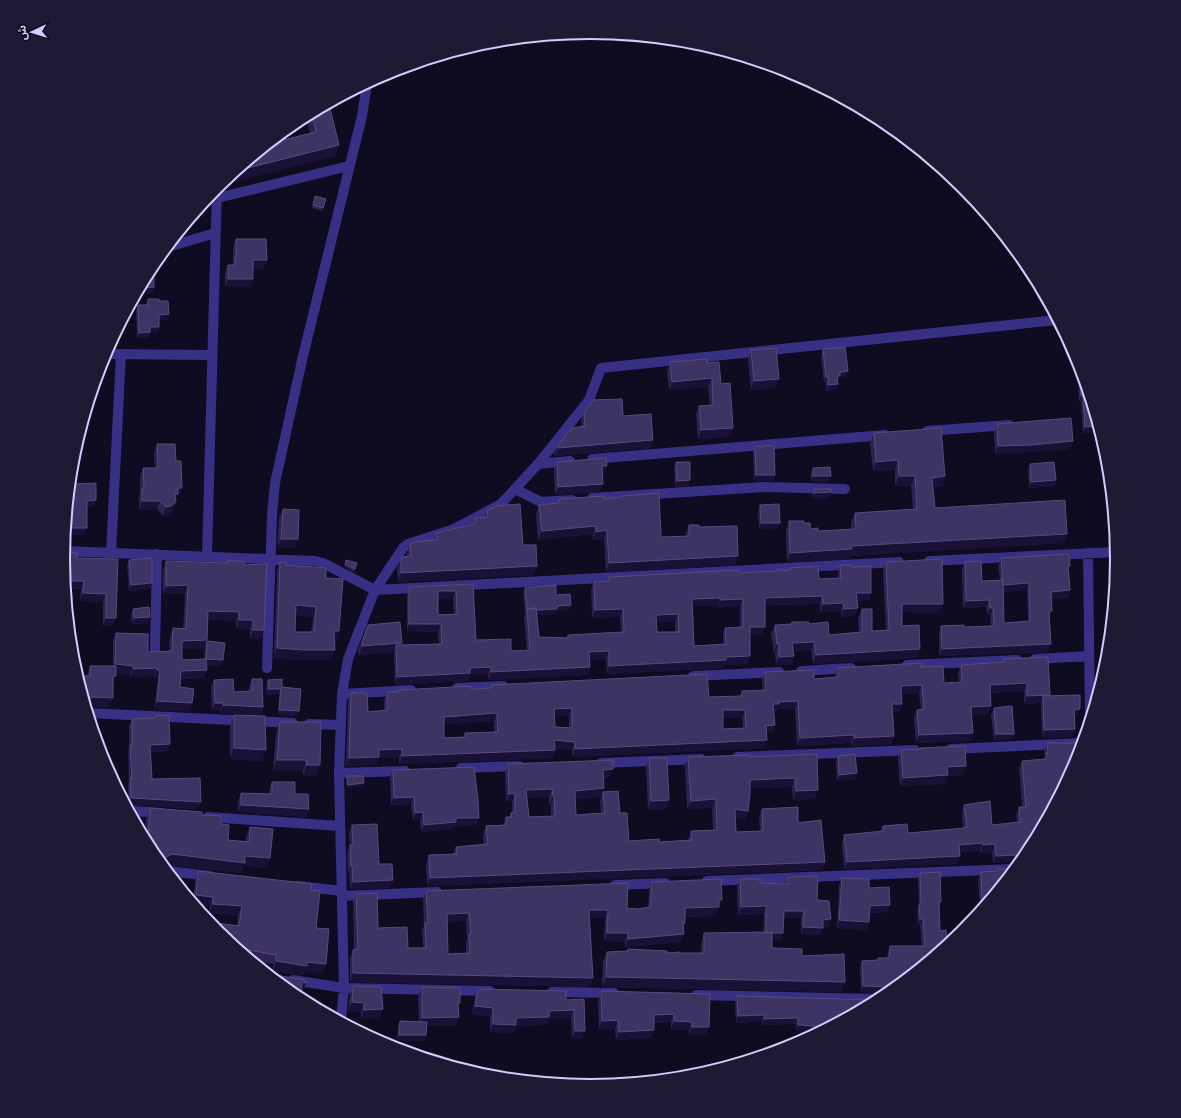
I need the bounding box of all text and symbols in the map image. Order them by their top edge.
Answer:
north arrow [12,12,52,52]
text: ش [15,25,30,41]

